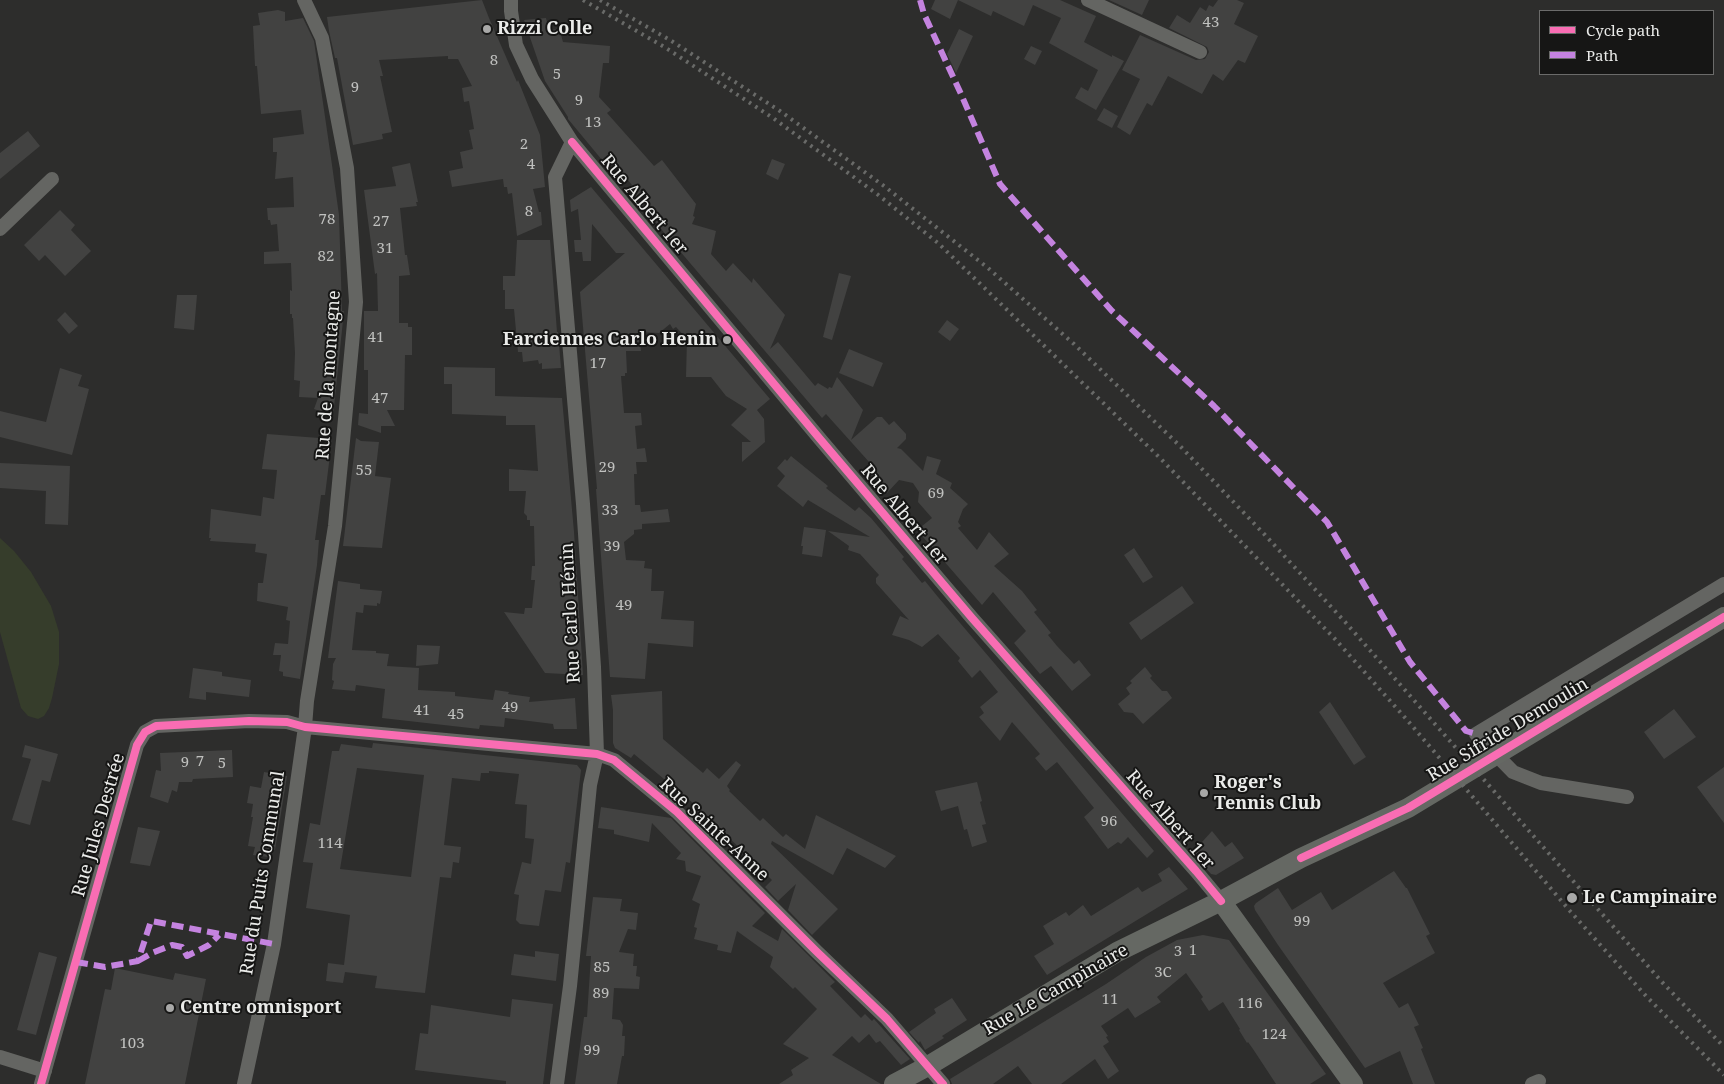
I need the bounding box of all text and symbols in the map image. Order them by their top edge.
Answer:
legend [1539,10,1714,75]
house number: 43 [1203,14,1219,32]
place label: Rizzi Colle [497,18,592,40]
text: Cycle path [1586,20,1660,40]
marker: Rizzi Colle [481,23,493,35]
text: Path [1586,45,1618,65]
house number: 8 [490,52,498,70]
house number: 5 [553,66,561,84]
house number: 9 [351,79,359,97]
house number: 9 [575,92,583,110]
house number: 13 [585,114,601,132]
house number: 2 [520,136,528,154]
street label: Rue Albert 1er [596,151,692,259]
house number: 4 [527,156,535,174]
house number: 8 [525,203,533,221]
house number: 78 [319,211,335,229]
house number: 27 [373,213,389,231]
house number: 31 [377,240,393,258]
house number: 82 [318,248,334,266]
street label: Rue de la montagne [312,290,346,460]
house number: 41 [368,329,384,347]
place label: Farciennes Carlo Henin [503,329,717,351]
marker: Farciennes Carlo Henin [721,334,733,346]
house number: 17 [590,355,606,373]
house number: 47 [372,390,388,408]
house number: 29 [599,459,615,477]
street label: Rue Albert 1er [856,461,952,569]
house number: 55 [356,462,372,480]
house number: 69 [928,485,944,503]
house number: 33 [602,502,618,520]
house number: 39 [604,538,620,556]
street label: Rue Carlo Hénin [557,542,585,684]
house number: 49 [616,597,632,615]
street label: Rue Sifride Demoulin [1424,673,1592,787]
house number: 49 [502,699,518,717]
house number: 41 [414,702,430,720]
house number: 45 [448,706,464,724]
street label: Rue Jules Destrée [68,751,130,899]
house number: 7 [196,753,204,771]
house number: 9 [181,754,189,772]
house number: 5 [218,755,226,773]
street label: Rue Albert 1er [1121,766,1219,874]
street label: Rue du Puits Communal [236,770,290,976]
place label: Roger's Tennis Club [1214,772,1321,814]
street label: Rue Sainte-Anne [655,774,773,886]
marker: Roger's Tennis Club [1198,787,1210,799]
house number: 96 [1101,813,1117,831]
house number: 114 [317,835,343,853]
place label: Le Campinaire [1583,887,1717,909]
marker: Le Campinaire [1565,891,1579,905]
house number: 99 [1294,913,1310,931]
street label: Rue Le Campinaire [980,940,1132,1040]
house number: 1 [1189,942,1197,960]
house number: 3 [1174,943,1182,961]
house number: 85 [594,959,610,977]
house number: 3C [1154,964,1172,982]
house number: 89 [593,985,609,1003]
house number: 11 [1102,991,1118,1009]
house number: 116 [1237,995,1263,1013]
place label: Centre omnisport [180,997,341,1019]
marker: Centre omnisport [164,1002,176,1014]
house number: 124 [1261,1026,1287,1044]
house number: 103 [119,1035,145,1053]
house number: 99 [584,1042,600,1060]

